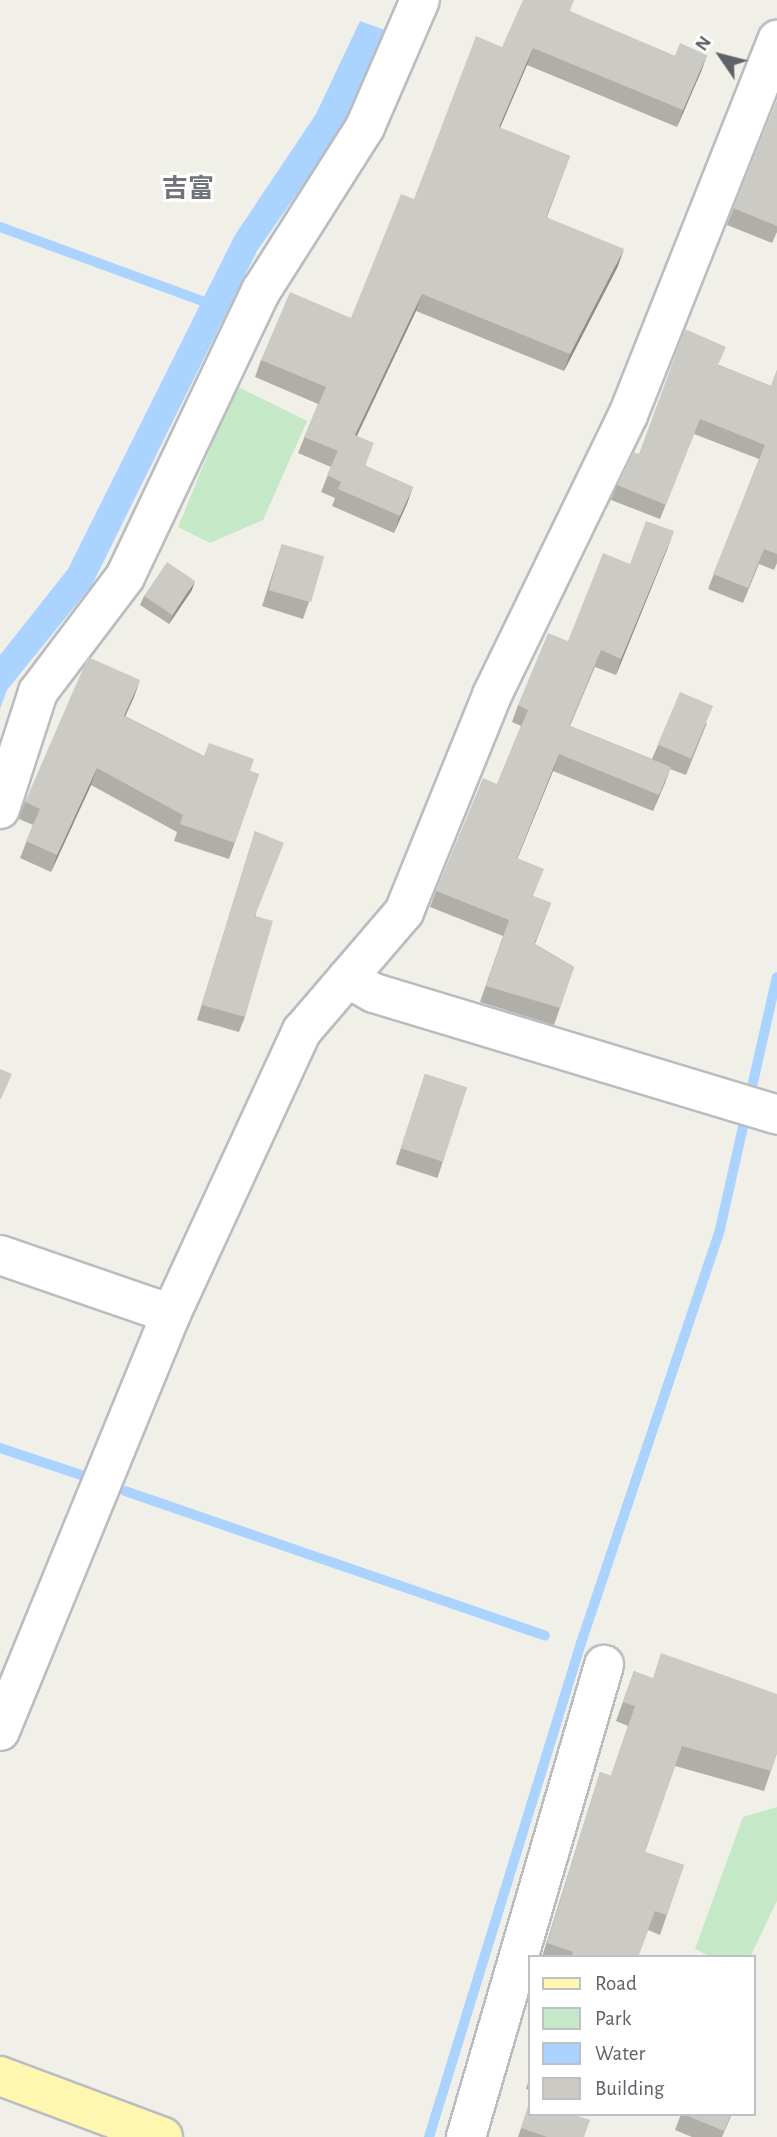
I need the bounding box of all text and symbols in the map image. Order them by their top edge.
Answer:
north arrow [686,21,756,91]
text: N [692,33,715,55]
district label: 吉富 [162,174,214,206]
legend [528,1955,756,2116]
text: Road [595,1973,637,1994]
text: Park [595,2008,631,2029]
text: Water [595,2043,645,2064]
text: Building [595,2078,664,2099]

